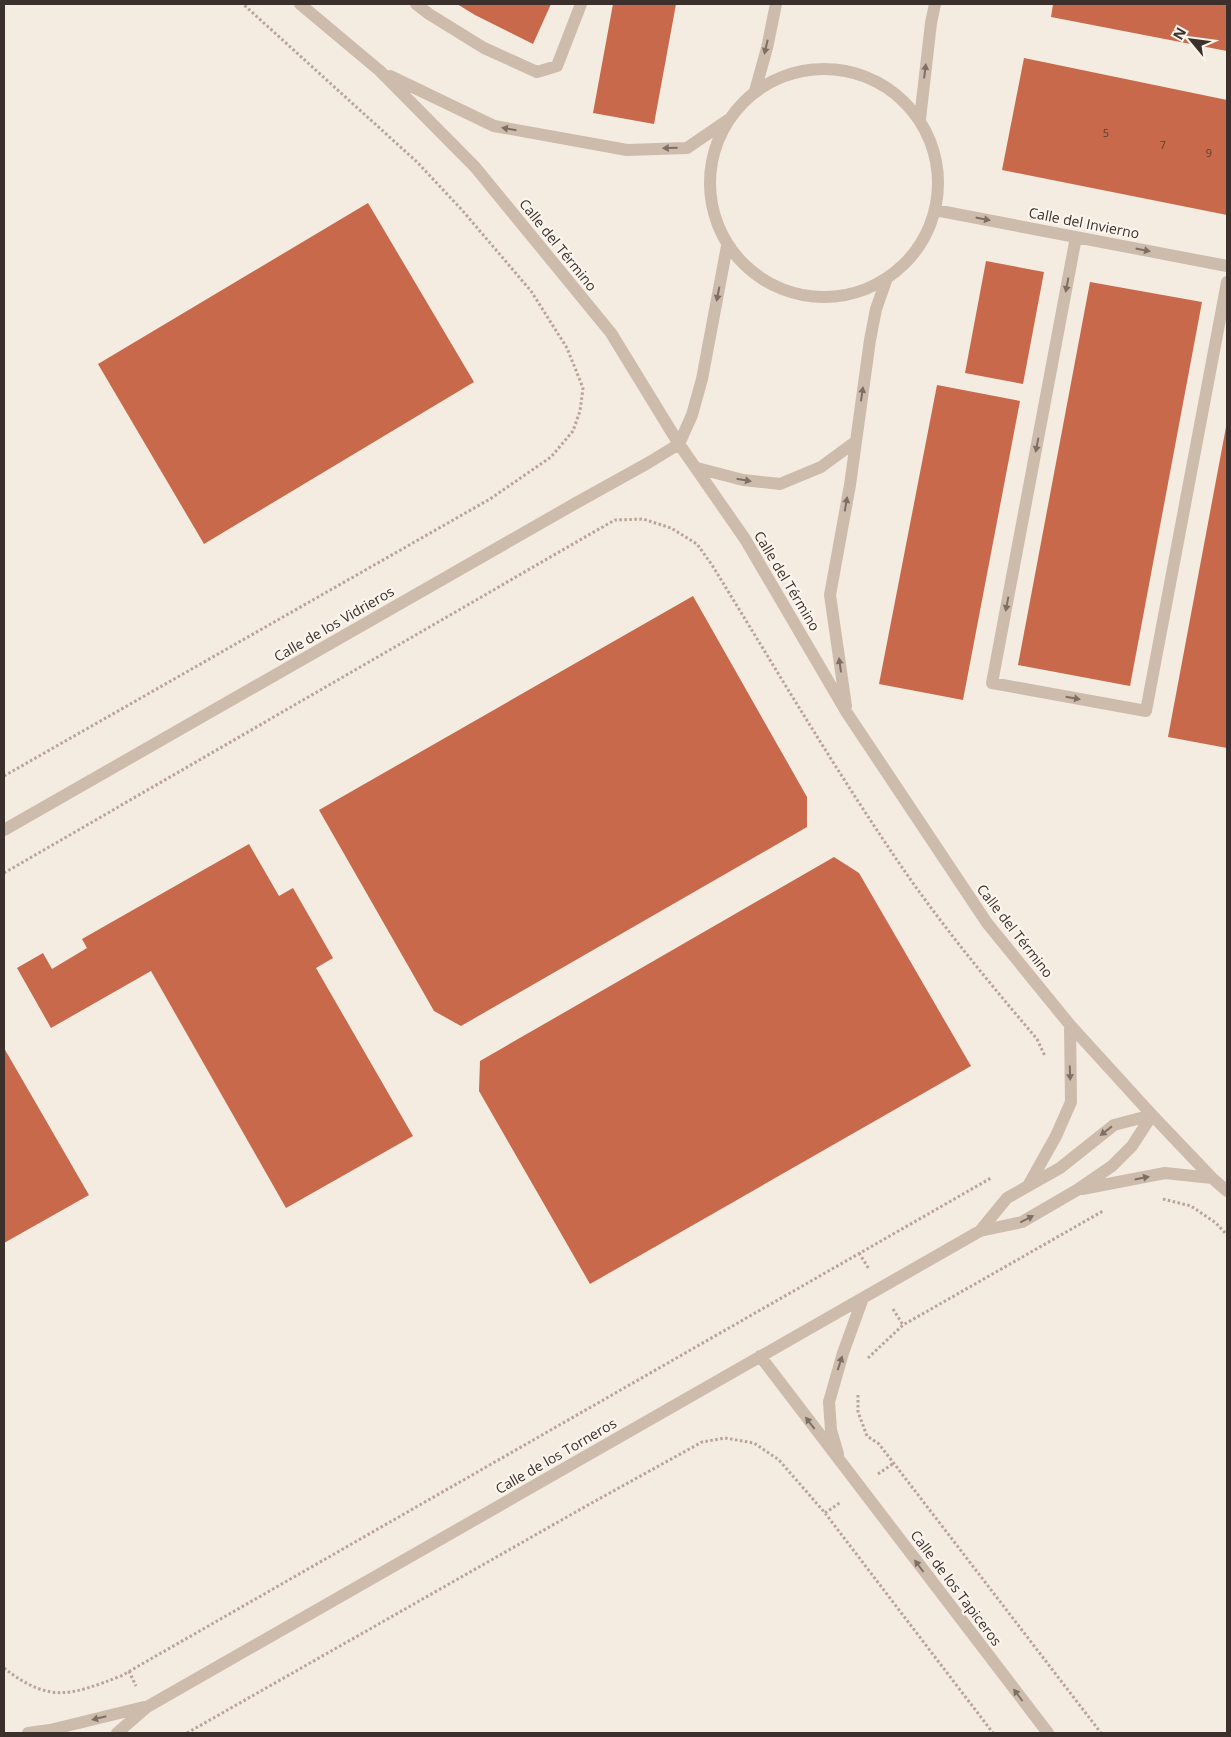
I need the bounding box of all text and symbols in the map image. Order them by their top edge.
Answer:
north arrow [1166,15,1216,65]
text: N [1168,24,1190,43]
one-way arrow [762,40,770,55]
one-way arrow [921,62,929,78]
one-way arrow [502,125,517,133]
house number: 5 [1103,125,1109,140]
house number: 7 [1160,137,1166,152]
one-way arrow [662,145,678,153]
house number: 9 [1206,145,1212,160]
street label: Calle del Término [515,195,602,295]
street label: Calle del Invierno [1027,202,1141,243]
one-way arrow [975,216,991,224]
one-way arrow [1135,246,1151,254]
one-way arrow [1062,277,1070,293]
one-way arrow [714,286,722,301]
one-way arrow [859,386,867,402]
one-way arrow [1032,437,1040,453]
one-way arrow [736,476,752,484]
one-way arrow [843,496,851,512]
street label: Calle del Término [750,527,825,634]
street label: Calle de los Vidrieros [270,581,398,666]
one-way arrow [1002,597,1010,613]
one-way arrow [836,656,844,672]
one-way arrow [1066,694,1082,702]
street label: Calle del Término [973,880,1058,981]
one-way arrow [1066,1066,1074,1082]
one-way arrow [1100,1126,1113,1137]
one-way arrow [1134,1174,1149,1182]
one-way arrow [1020,1215,1034,1223]
one-way arrow [836,1355,844,1370]
street label: Calle de los Torneros [492,1413,620,1498]
one-way arrow [805,1416,816,1429]
street label: Calle de los Tapiceros [907,1526,1006,1650]
one-way arrow [914,1559,925,1572]
one-way arrow [1013,1688,1024,1701]
one-way arrow [92,1714,107,1722]

